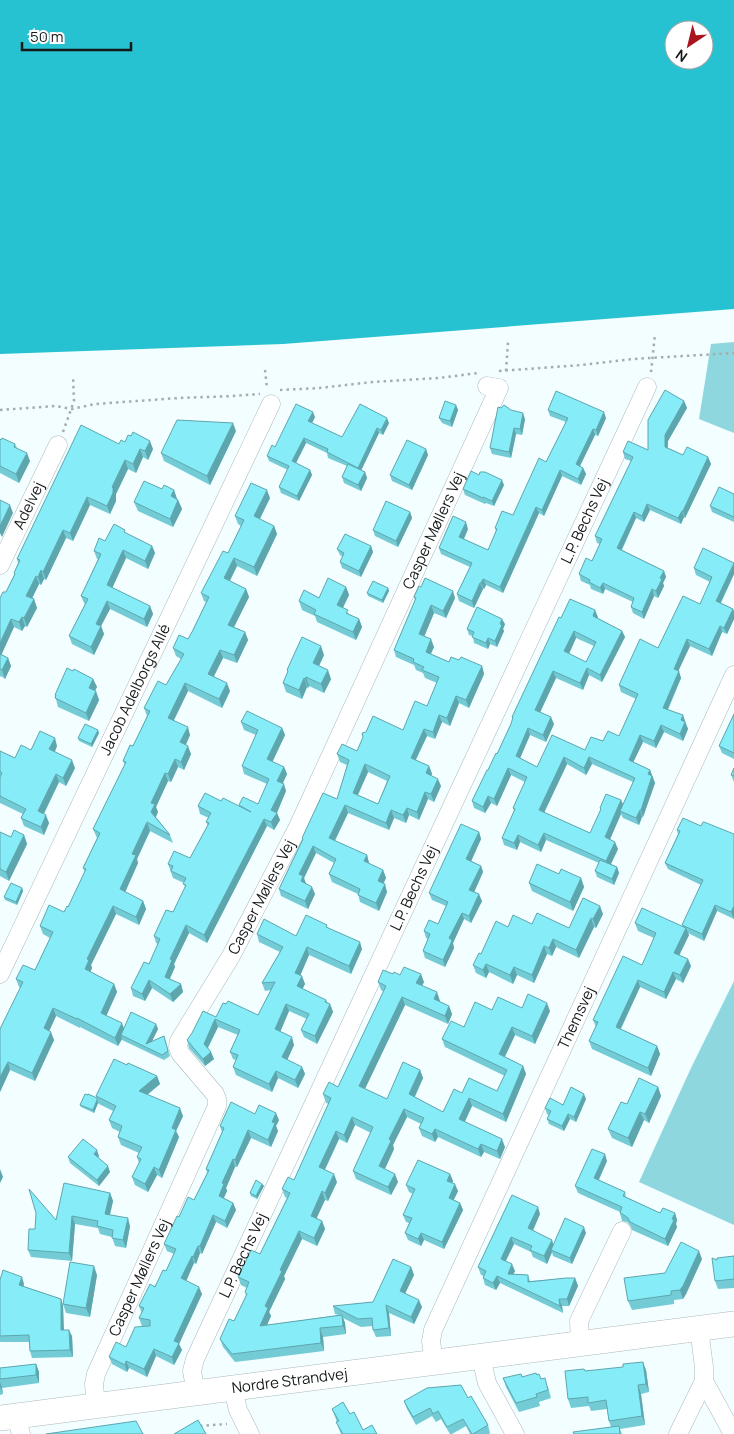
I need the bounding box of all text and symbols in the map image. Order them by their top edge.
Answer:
scale bar [22,20,131,52]
north arrow [664,20,714,70]
text: 50 m [30,26,64,47]
text: N [672,45,691,67]
street label: Casper Møllers Vej [397,468,469,593]
street label: L.P. Bechs Vej [555,475,613,567]
street label: Adelvej [8,478,49,533]
street label: Jacob Adelborgs Allé [95,620,175,758]
street label: Casper Møllers Vej [223,836,300,958]
street label: L.P. Bechs Vej [385,842,442,934]
street label: Themsvej [553,983,599,1052]
street label: L.P. Bechs Vej [214,1209,272,1301]
street label: Casper Møllers Vej [103,1215,175,1340]
street label: Nordre Strandvej [230,1363,349,1398]

